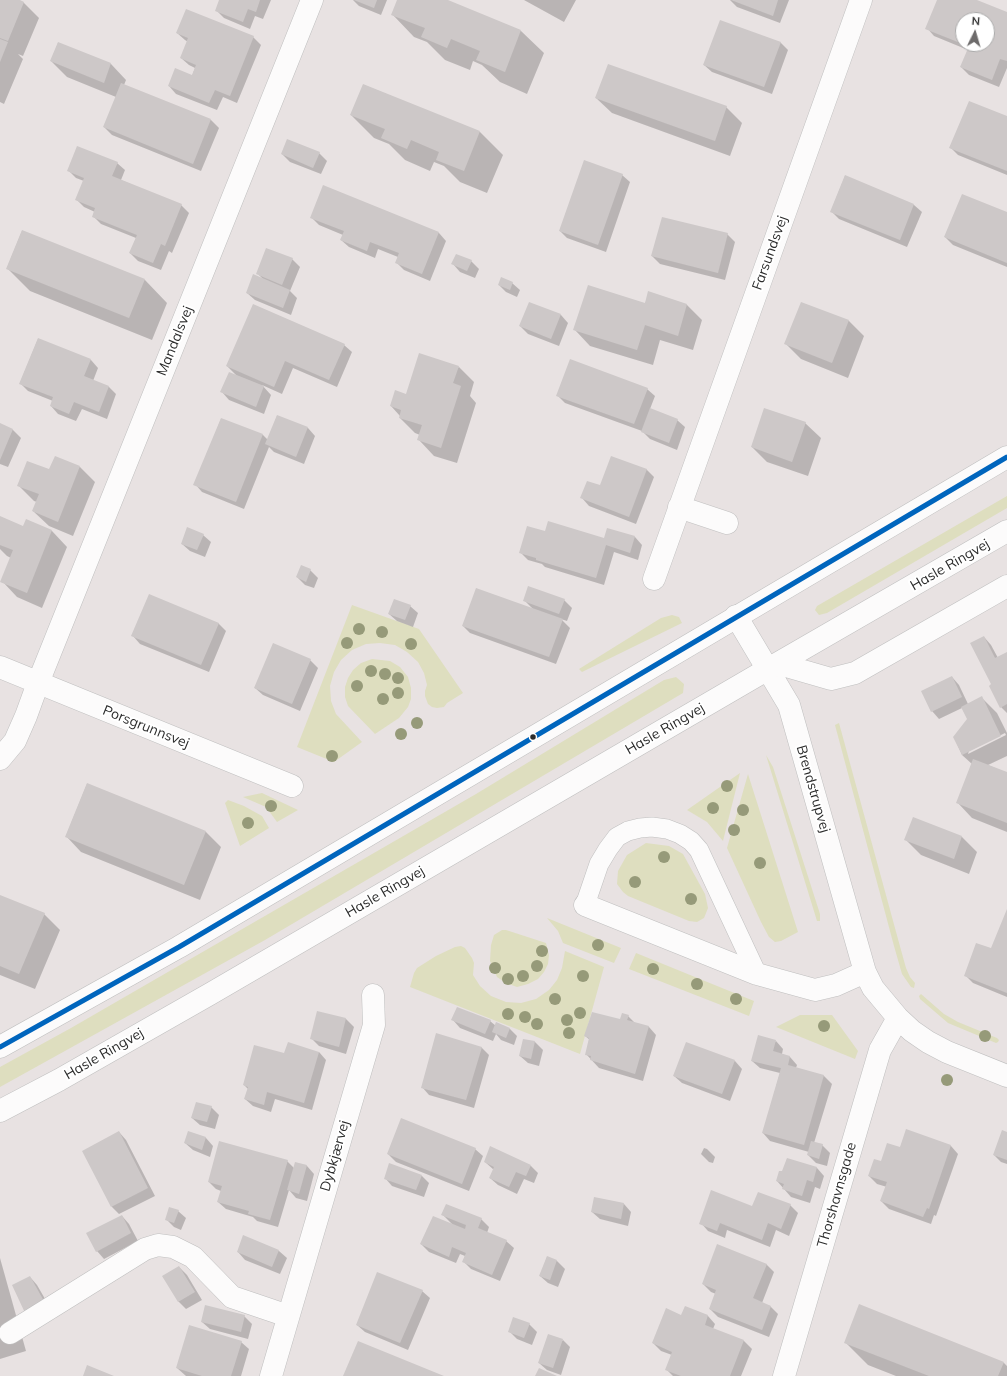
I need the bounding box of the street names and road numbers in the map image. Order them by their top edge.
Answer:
street label: Farsundsvej [749,214,791,292]
street label: Mandalsvej [153,304,197,378]
street label: Hasle Ringvej [907,536,993,594]
street label: Hasle Ringvej [622,700,708,758]
street label: Porsgrunnsvej [100,702,192,752]
street label: Brendstrupvej [792,743,834,835]
street label: Hasle Ringvej [342,863,428,921]
street label: Hasle Ringvej [61,1025,147,1083]
street label: Dybkjærvej [317,1119,353,1193]
street label: Thorshavnsgade [814,1140,860,1250]

